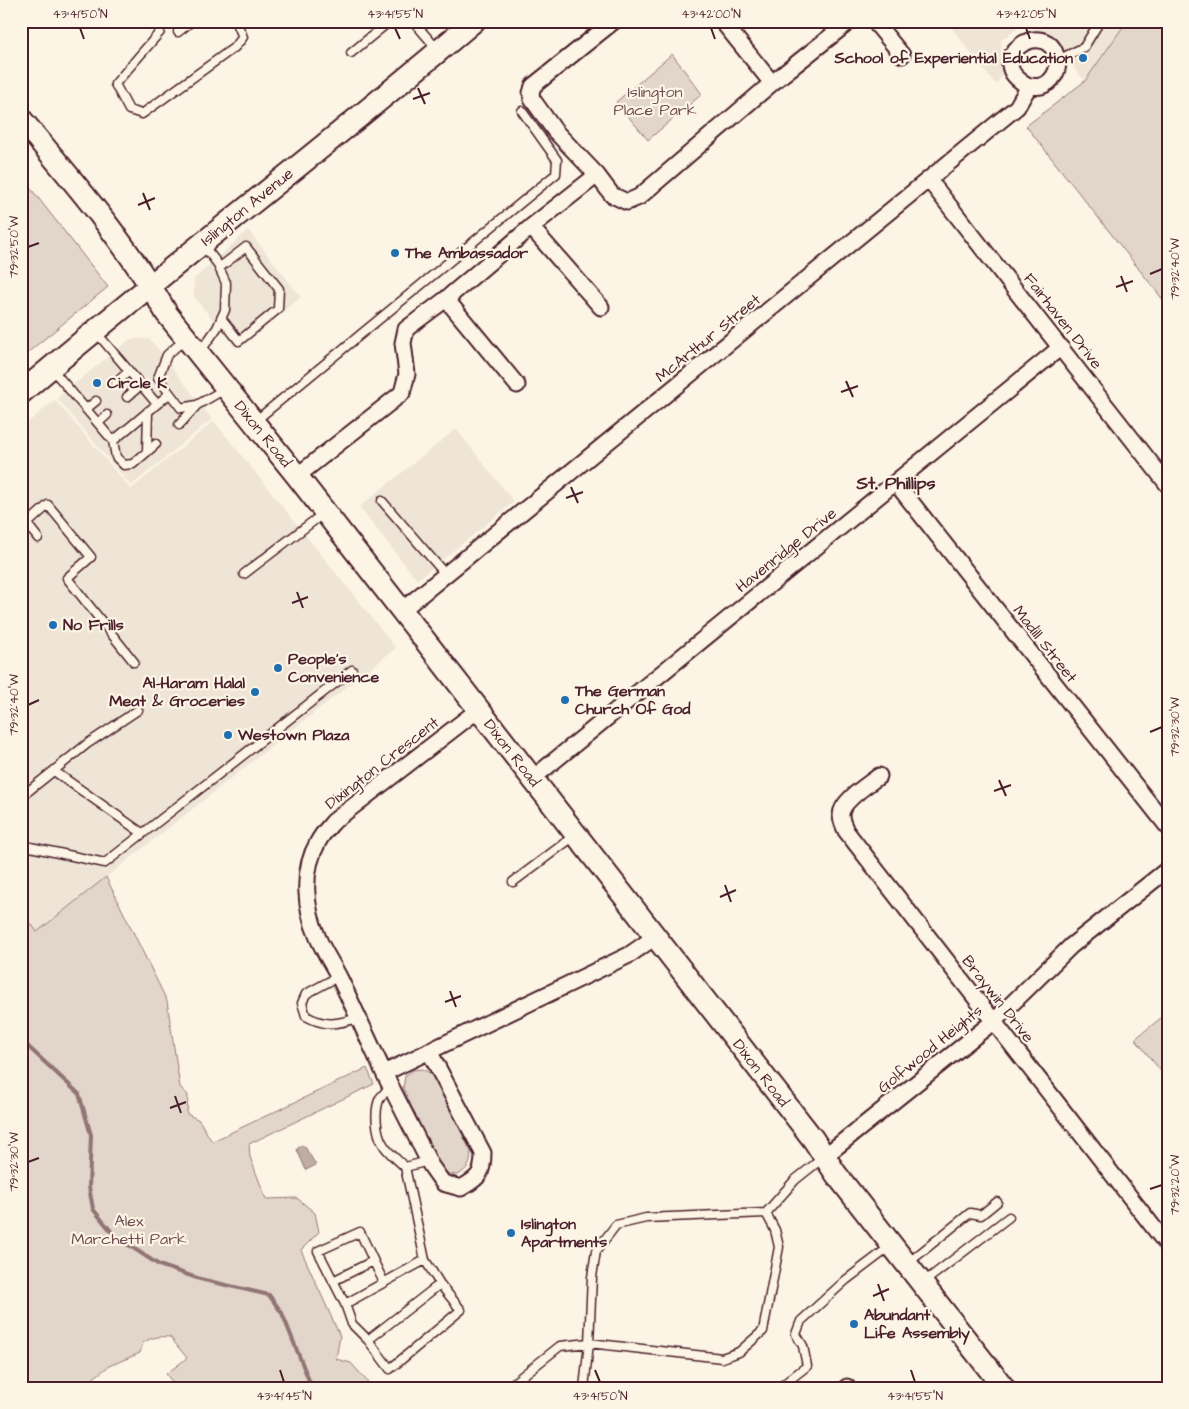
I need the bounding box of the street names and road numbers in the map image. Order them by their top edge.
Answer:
street label: Islington Avenue [196,163,299,252]
street label: Fairhaven Drive [1018,268,1108,374]
street label: McArthur Street [651,288,766,387]
street label: Dixon Road [229,396,297,472]
street label: Havenridge Drive [731,502,842,598]
street label: Madill Street [1008,601,1083,688]
street label: Dixington Crescent [320,711,445,815]
street label: Dixon Road [479,715,545,791]
street label: Braywin Drive [956,951,1039,1048]
street label: Golfwood Heights [873,1000,988,1099]
street label: Dixon Road [728,1035,794,1111]

